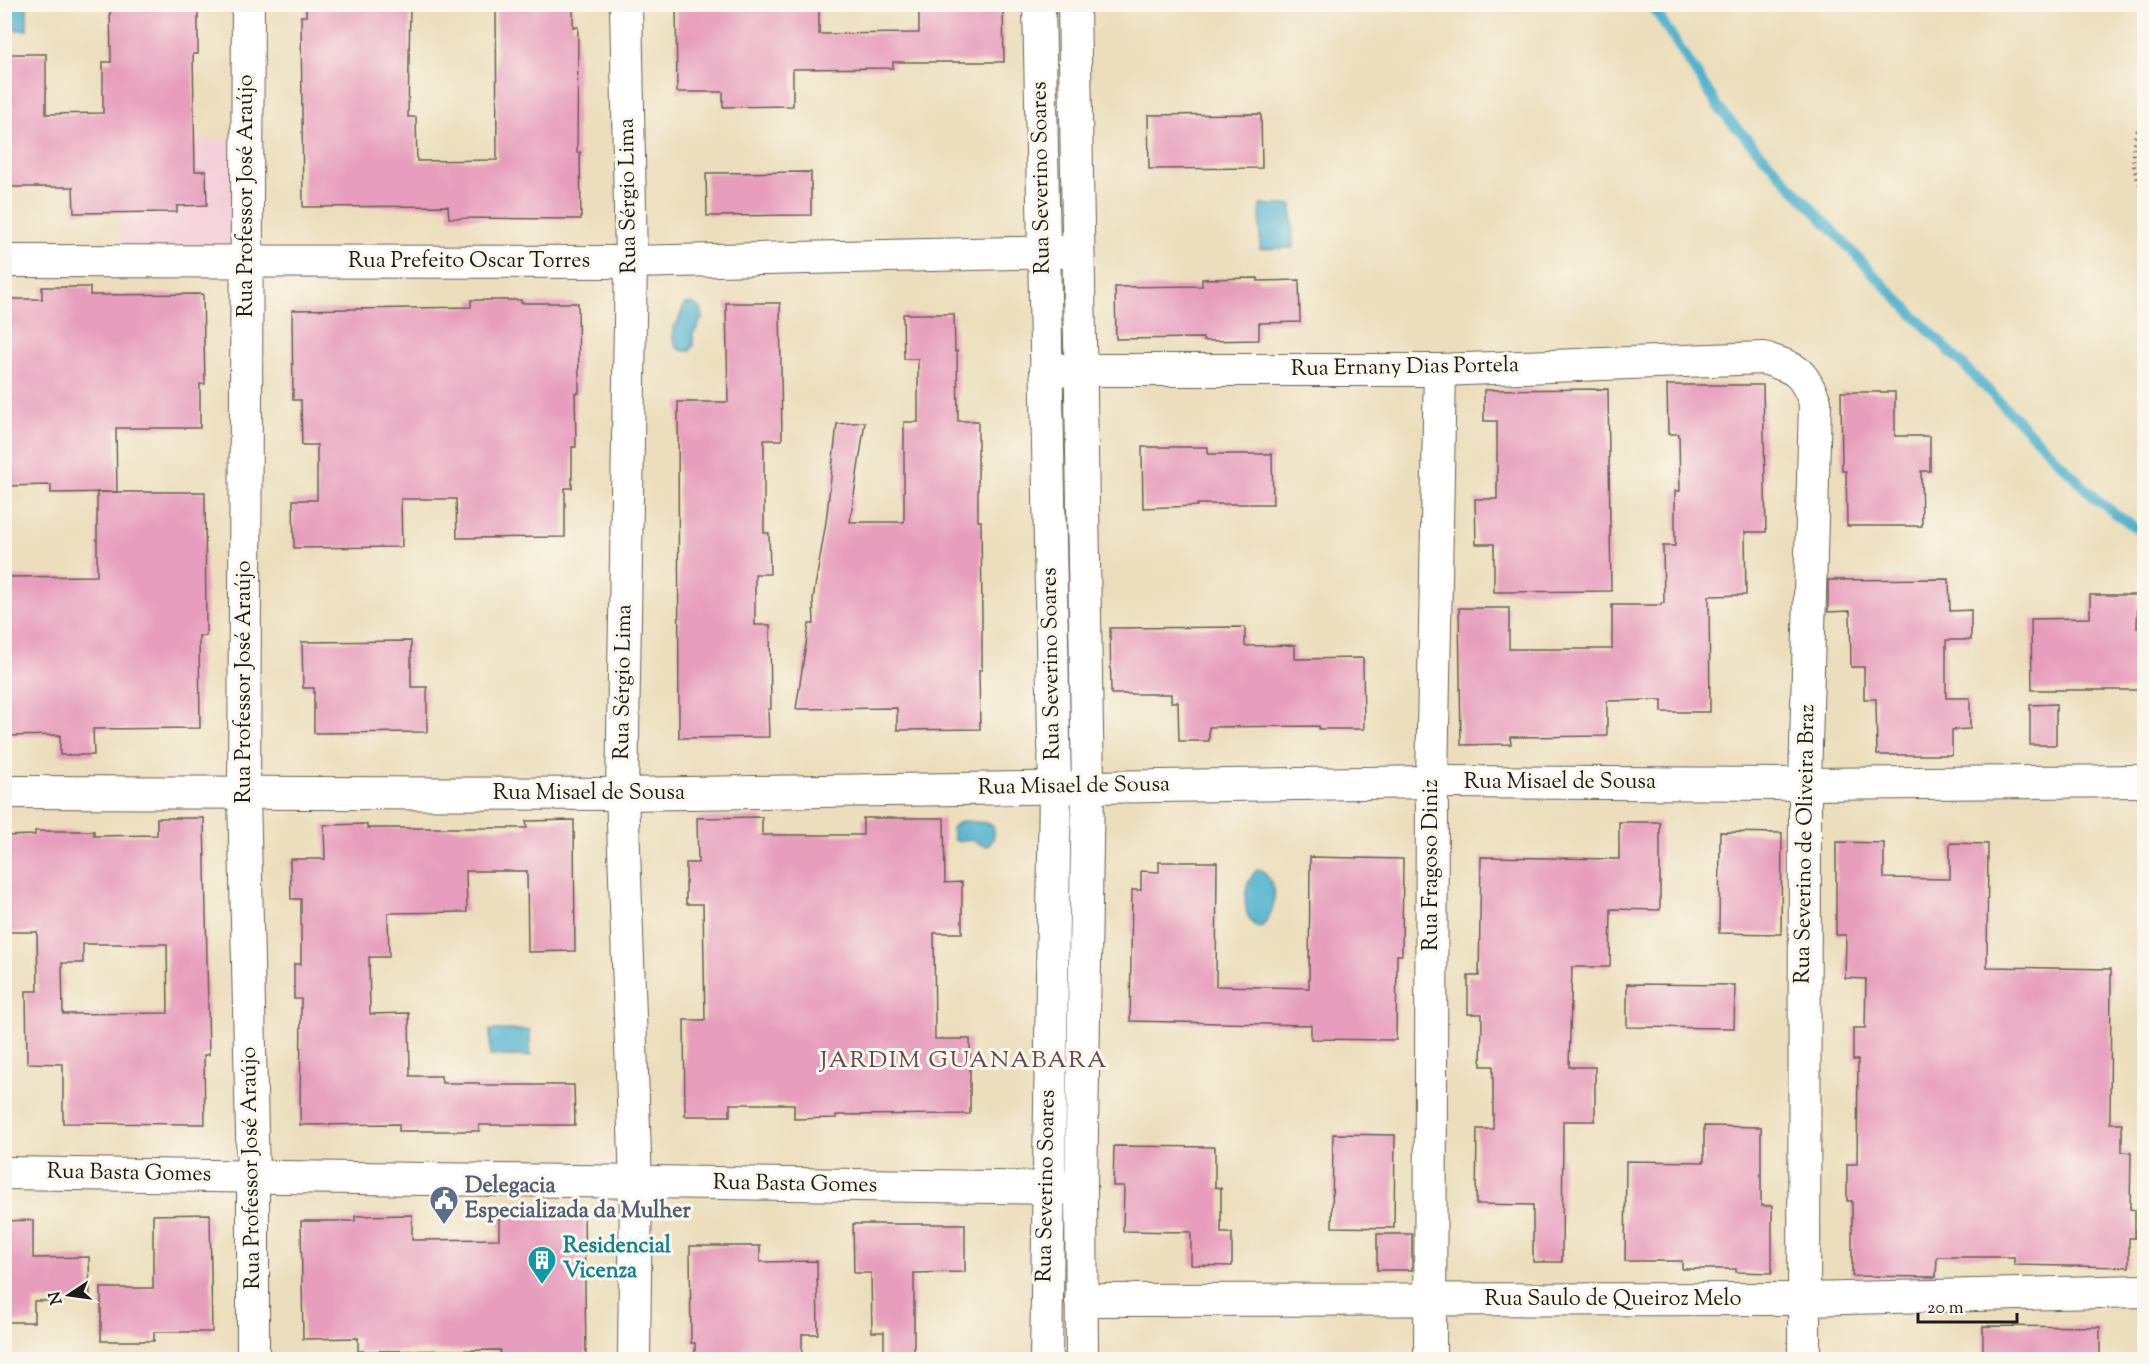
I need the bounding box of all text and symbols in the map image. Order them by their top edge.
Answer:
street label: Rua Professor José Araújo [231,74,263,318]
street label: Rua Severino Soares [1024,81,1060,275]
street label: Rua Sérgio Lima [612,118,646,274]
street label: Rua Prefeito Oscar Torres [348,246,590,278]
street label: Rua Ernany Dias Portela [1291,350,1519,386]
street label: Rua Professor José Araújo [229,560,261,804]
street label: Rua Severino Soares [1034,567,1070,761]
street label: Rua Sérgio Lima [607,604,641,760]
street label: Rua Severino de Oliveira Braz [1788,704,1824,984]
street label: Rua Misael de Sousa [1464,767,1656,799]
street label: Rua Misael de Sousa [978,769,1170,805]
street label: Rua Misael de Sousa [493,778,685,810]
street label: Rua Fragoso Diniz [1416,779,1448,951]
district label: JARDIM GUANABARA [818,1044,1108,1078]
street label: Rua Professor José Araújo [234,1046,270,1290]
street label: Rua Severino Soares [1029,1089,1065,1283]
street label: Rua Basta Gomes [46,1157,212,1191]
street label: Rua Basta Gomes [712,1168,878,1202]
place label: Delegacia Especializada da Mulher [465,1171,691,1228]
public building icon: Delegacia Especializada da Mulher [428,1184,460,1226]
place label: Residencial Vicenza [563,1231,672,1288]
building icon: Residencial Vicenza [526,1244,558,1286]
north arrow [39,1265,99,1325]
street label: Rua Saulo de Queiroz Melo [1485,1284,1741,1316]
scale bar [1918,1286,2017,1324]
text: N [44,1289,69,1307]
text: 20 m [1927,1296,1964,1322]

